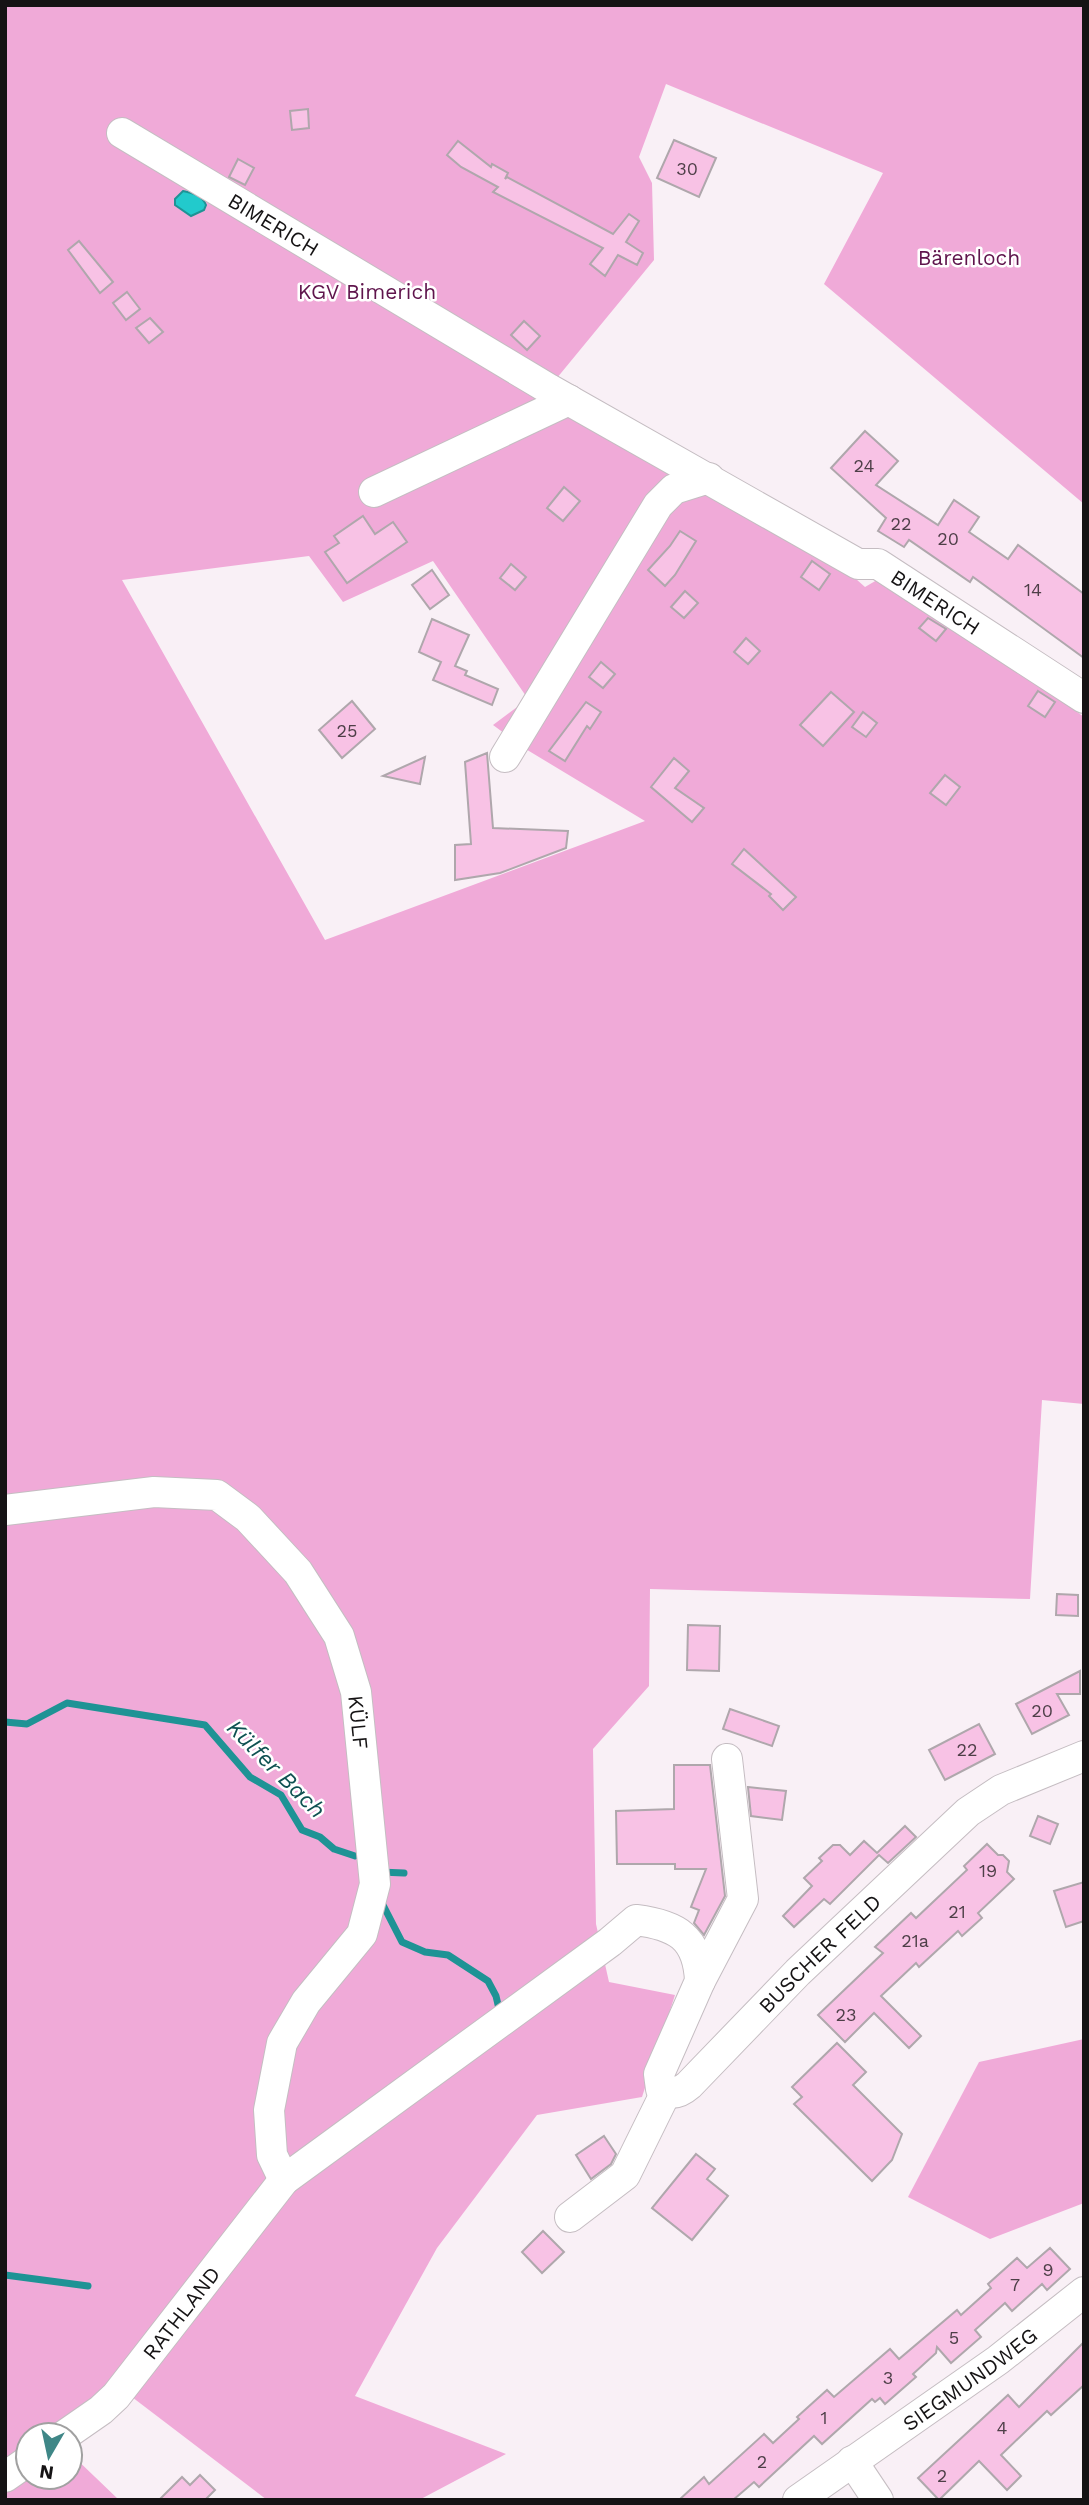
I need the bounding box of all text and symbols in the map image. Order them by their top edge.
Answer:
house number: 30 [676,158,698,179]
street label: BIMERICH [224,187,324,261]
park label: Bärenloch [918,245,1020,270]
park label: KGV Bimerich [298,279,436,304]
house number: 24 [854,455,874,476]
house number: 22 [891,513,912,534]
house number: 20 [937,528,959,549]
street label: BIMERICH [887,564,985,640]
house number: 14 [1024,579,1042,600]
house number: 25 [337,720,357,741]
street label: KÜLF [344,1694,374,1750]
house number: 20 [1031,1700,1053,1721]
water label: Külfer Bach [221,1714,331,1824]
house number: 22 [957,1739,978,1760]
house number: 19 [979,1860,997,1881]
street label: BUSCHER FELD [753,1888,886,2018]
house number: 21 [948,1901,966,1922]
house number: 21a [901,1930,929,1951]
house number: 23 [836,2004,857,2025]
house number: 9 [1042,2259,1054,2280]
street label: RATHLAND [137,2261,225,2364]
house number: 7 [1010,2274,1020,2295]
street label: SIEGMUNDWEG [897,2322,1042,2436]
house number: 5 [949,2327,959,2348]
house number: 3 [883,2367,893,2388]
house number: 1 [820,2407,828,2428]
house number: 4 [997,2417,1008,2438]
north arrow [14,2421,84,2491]
house number: 2 [757,2451,767,2472]
text: N [38,2460,55,2485]
house number: 2 [937,2465,947,2486]

